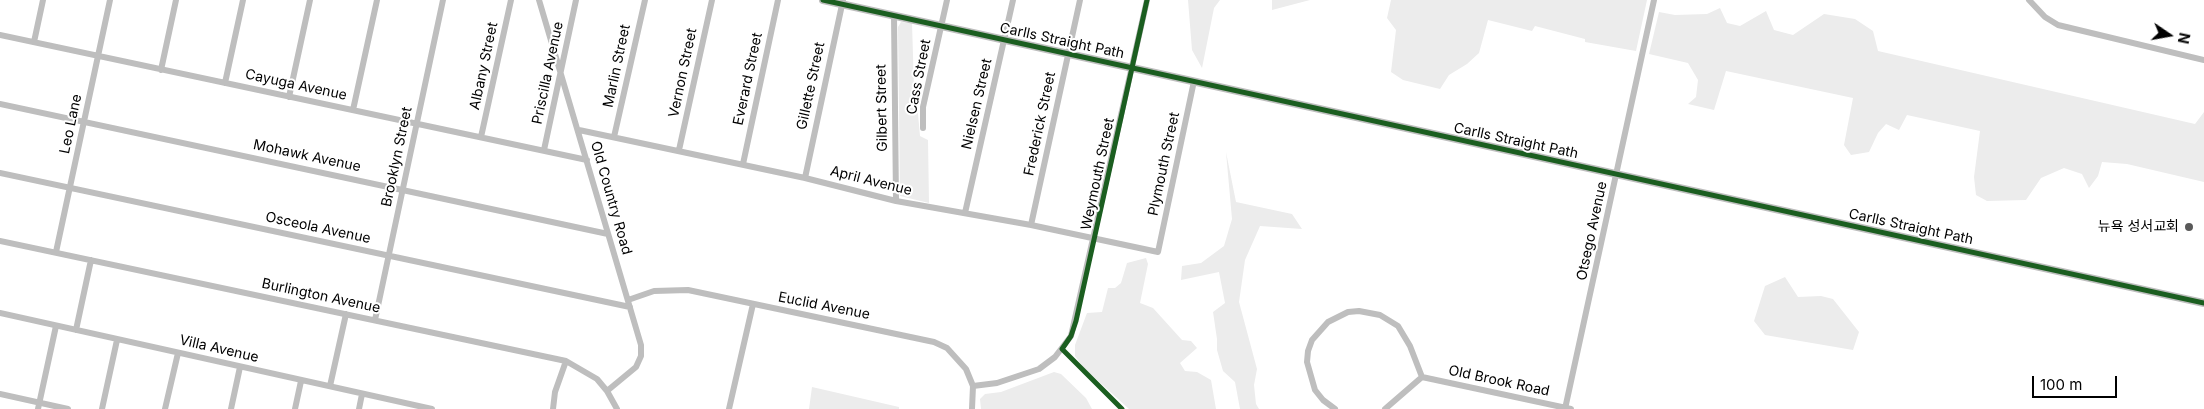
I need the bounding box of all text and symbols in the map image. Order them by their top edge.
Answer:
north arrow [2144,10,2194,60]
street label: Priscilla Avenue [529,20,567,126]
street label: Carlls Straight Path [998,20,1126,62]
street label: Albany Street [467,21,501,111]
street label: Marlin Street [600,23,634,109]
street label: Vernon Street [665,27,701,119]
street label: Everard Street [730,31,766,127]
text: N [2175,31,2194,45]
street label: Cass Street [903,38,935,116]
street label: Gillette Street [794,41,828,131]
street label: Nielsen Street [958,57,996,151]
street label: Gilbert Street [873,64,891,152]
street label: Cayuga Avenue [244,66,348,104]
street label: Frederick Street [1021,71,1059,177]
street label: Leo Lane [56,93,86,155]
street label: Brooklyn Street [378,106,416,208]
street label: Plymouth Street [1145,111,1183,217]
street label: Weymouth Street [1078,116,1118,232]
street label: Carlls Straight Path [1452,120,1580,162]
street label: Mohawk Avenue [252,136,362,176]
street label: Old Country Road [587,139,635,257]
street label: April Avenue [828,163,914,199]
street label: Otsego Avenue [1573,180,1611,282]
street label: Carlls Straight Path [1847,206,1975,248]
street label: Osceola Avenue [264,209,372,247]
place label: 뉴욕 성서교회 [2098,219,2179,235]
marker: 뉴욕 성서교회 [2183,221,2195,233]
street label: Burlington Avenue [260,275,382,317]
street label: Euclid Avenue [777,289,871,323]
street label: Villa Avenue [178,332,260,366]
street label: Old Brook Road [1447,362,1551,400]
scale bar [2034,366,2119,398]
text: 100 m [2040,375,2082,394]

